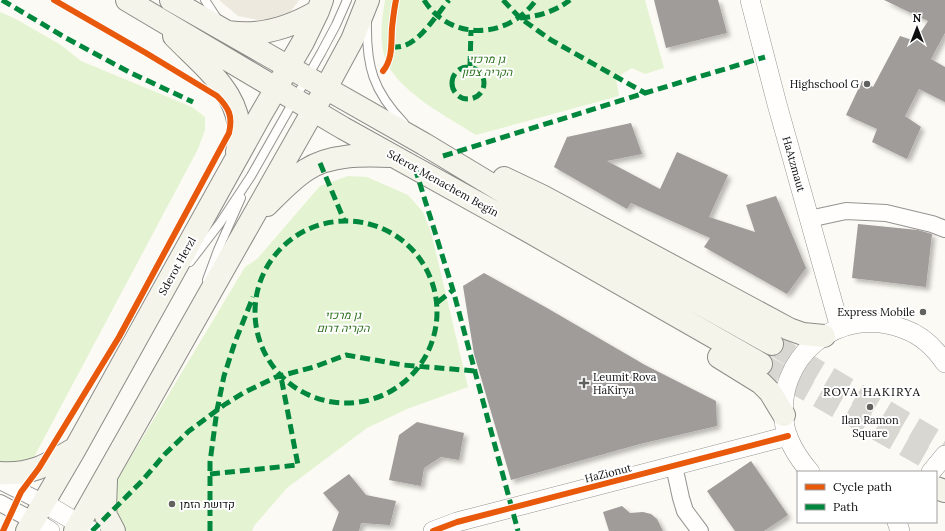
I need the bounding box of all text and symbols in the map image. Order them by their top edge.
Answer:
north arrow [897,8,937,48]
text: N [913,11,922,25]
park label: גן מרכזי הקריה צפון [462,52,513,79]
place label: Highschool G [790,77,860,91]
marker: Highschool G [862,79,872,89]
street label: HaAtzmaut [779,135,809,194]
street label: Sderot Menachem Begin [385,146,502,220]
street label: Sderot Herzl [155,234,199,298]
place label: Express Mobile [837,305,915,319]
marker: Express Mobile [918,307,928,317]
park label: גן מרכזי הקריה דרום [317,308,370,335]
place label: Leumit Rova HaKirya [593,370,657,397]
marker: Leumit Rova HaKirya [578,377,590,389]
district label: ROVA HAKIRYA [823,384,921,399]
marker: Ilan Ramon Square [865,402,875,412]
place label: Ilan Ramon Square [841,413,899,440]
street label: HaZionut [583,460,634,486]
legend [797,471,937,523]
text: Cycle path [833,479,892,494]
place label: קדושת הזמן [180,497,235,511]
marker: קדושת הזמן [167,499,177,509]
text: Path [833,499,858,514]

